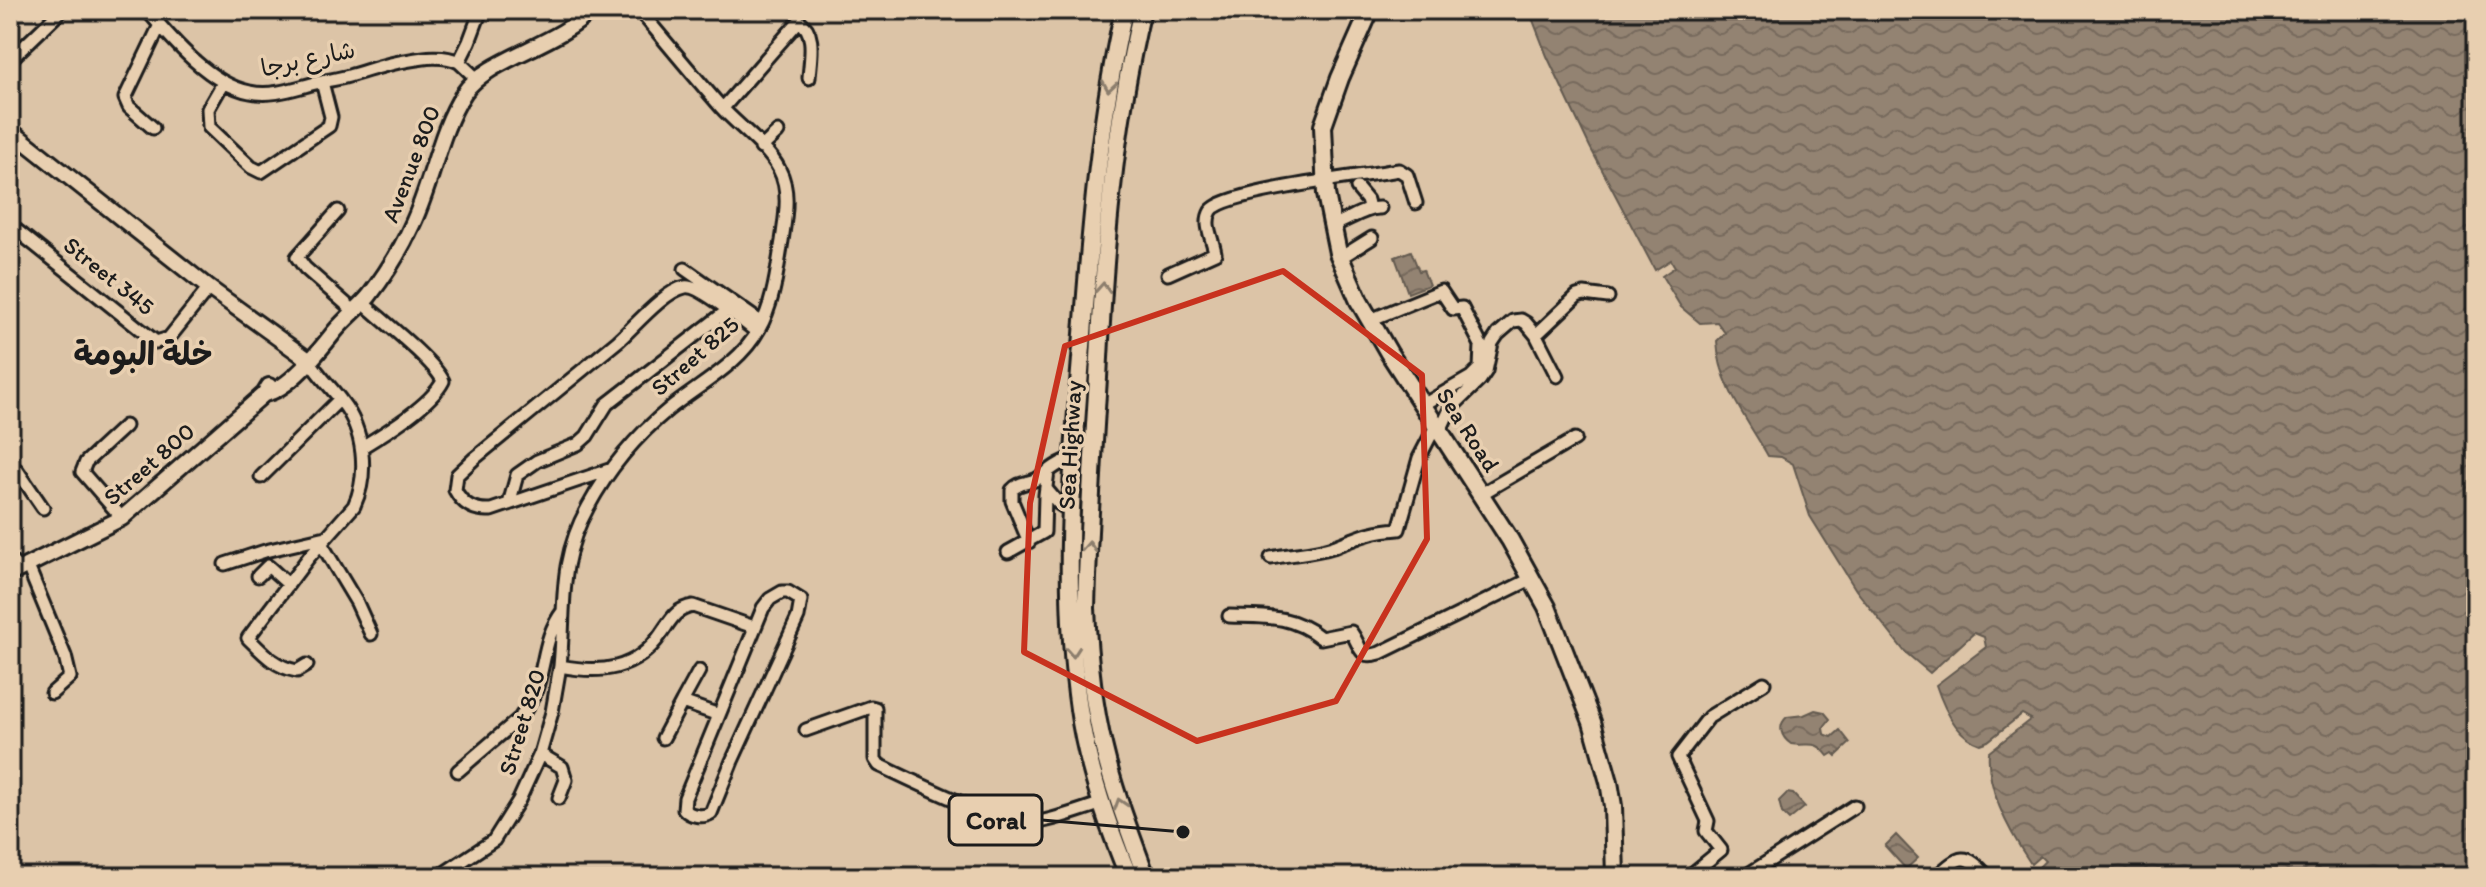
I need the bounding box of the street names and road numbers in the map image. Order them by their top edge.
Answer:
street label: شارع برجا [258,34,358,86]
street label: Avenue 800 [375,101,446,227]
street label: Street 345 [58,230,161,321]
street label: Street 825 [645,310,745,402]
street label: Sea Highway [1052,380,1087,510]
street label: Sea Road [1430,382,1506,477]
street label: Street 800 [97,416,200,511]
street label: Street 820 [492,665,551,778]

